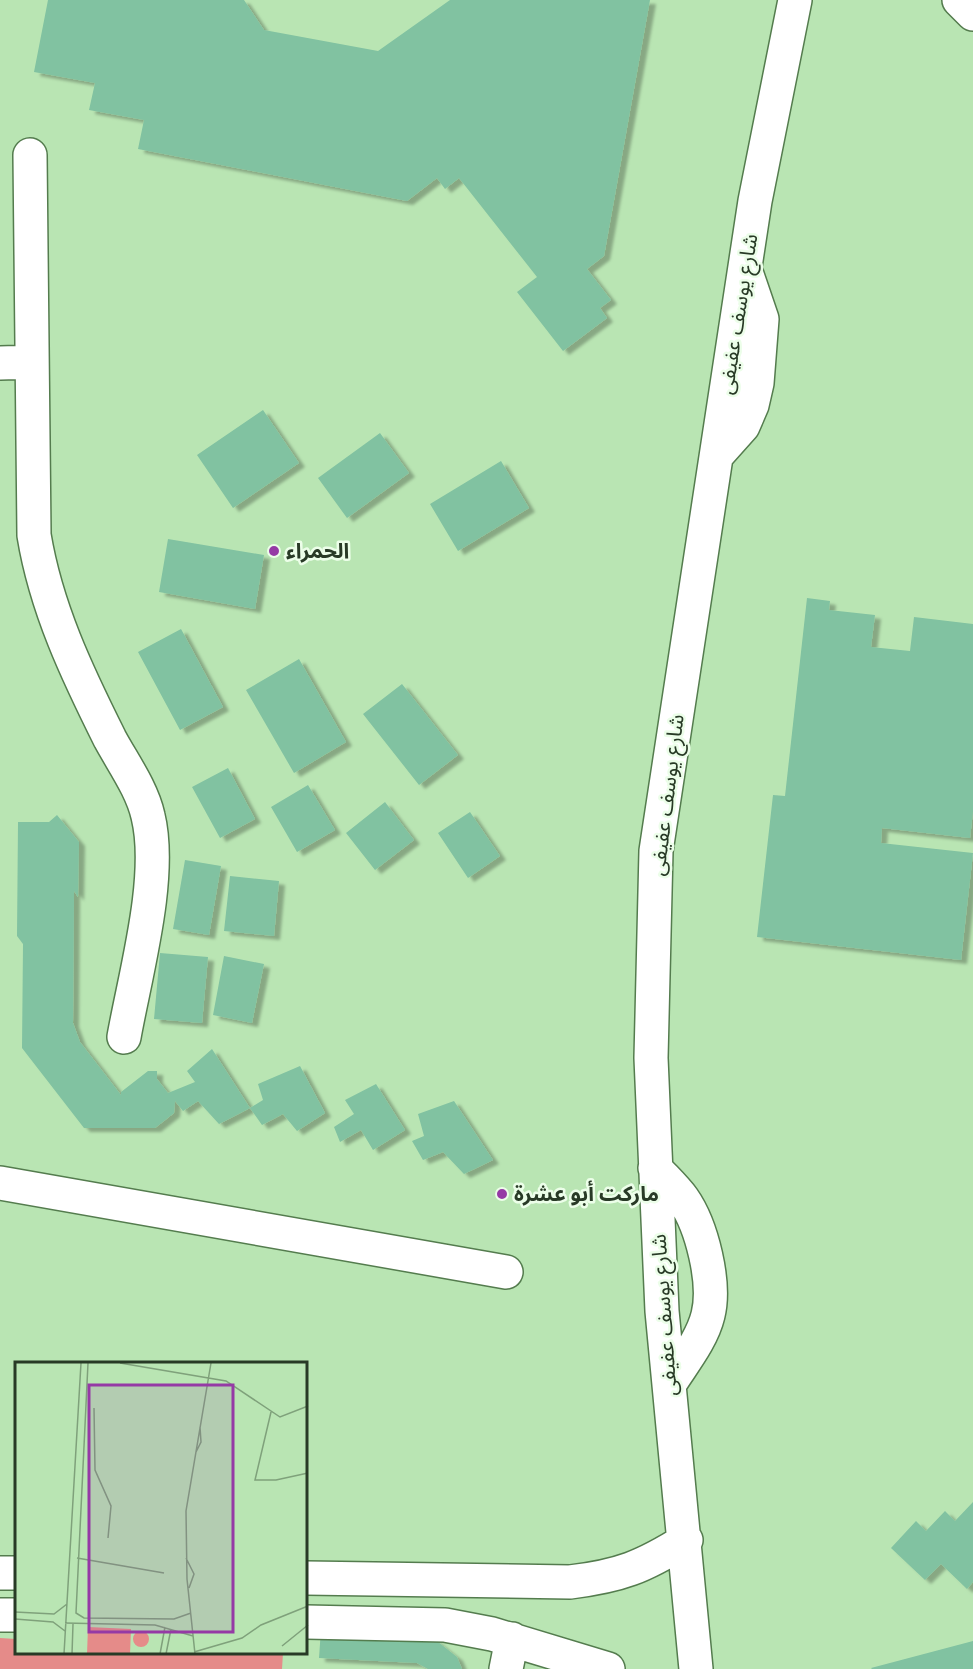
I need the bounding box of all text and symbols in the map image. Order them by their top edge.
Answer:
street label: شارع يوسف عفيفى [712,232,766,397]
place label: الحمراء [286,538,349,564]
marker: الحمراء [267,544,281,558]
street label: شارع يوسف عفيفى [644,713,692,877]
place label: ماركت أبو عشرة [514,1180,659,1207]
marker: ماركت أبو عشرة [495,1187,509,1201]
street label: شارع يوسف عفيفى [645,1233,685,1397]
inset map [15,1362,308,1654]

